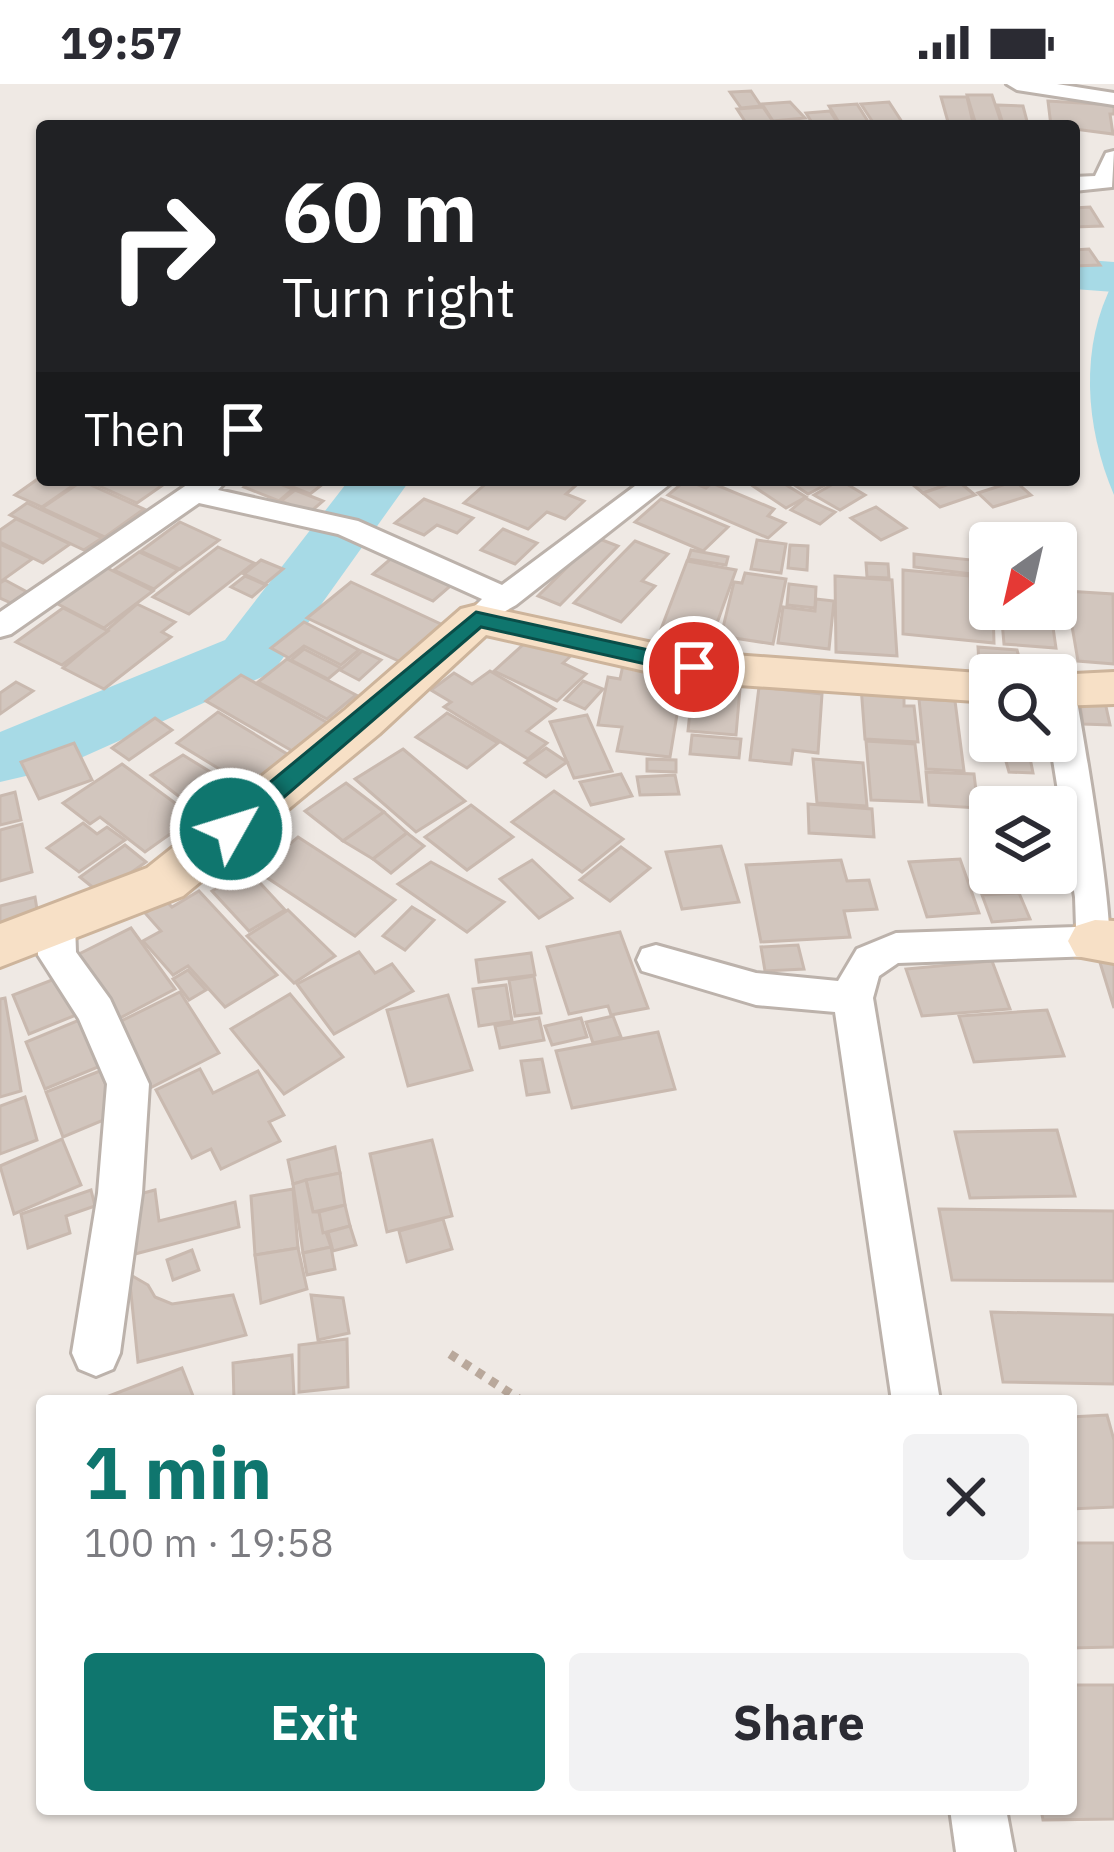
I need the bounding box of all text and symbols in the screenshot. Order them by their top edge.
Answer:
text: 19:57 [60,13,183,71]
text: 60 m [282,156,478,265]
icon: right [84,168,240,324]
text: Turn right [282,262,516,332]
icon: arrive [210,396,276,462]
text: Then [84,400,186,458]
north arrow [969,522,1077,630]
map controls [969,522,1077,894]
pin [643,616,745,718]
icon: arrive [661,634,727,700]
button: search [969,654,1077,762]
position arrow [168,766,294,892]
button: layers [969,786,1077,894]
text: 1 min [84,1425,272,1519]
button: close [903,1434,1029,1560]
text: 100 m · 19:58 [84,1517,334,1568]
button: Exit [84,1653,545,1791]
button: Share [569,1653,1029,1791]

